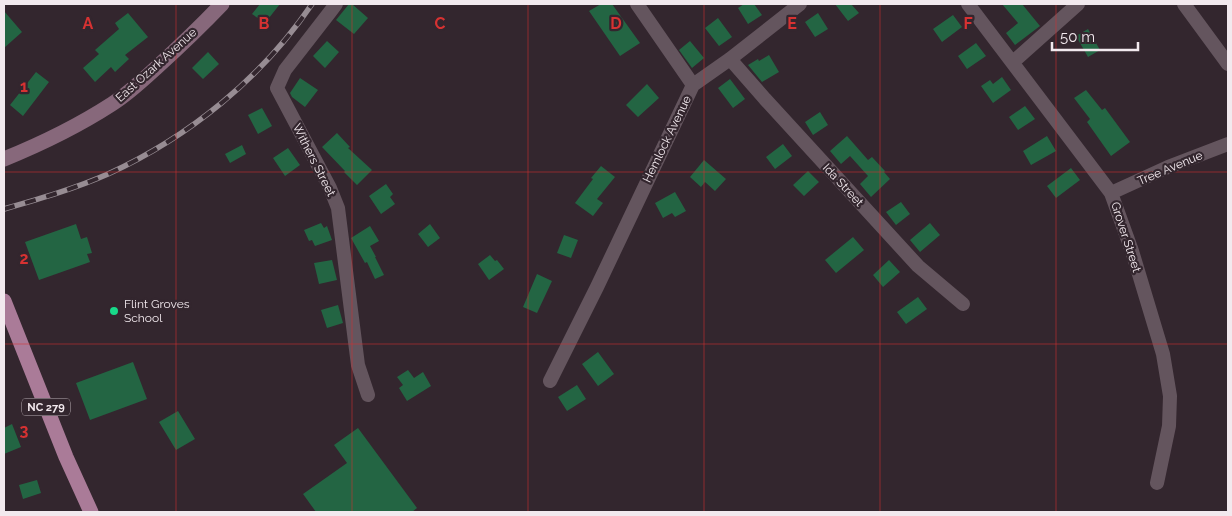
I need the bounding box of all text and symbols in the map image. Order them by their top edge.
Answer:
text: A [83,14,94,33]
text: B [259,14,270,33]
text: C [435,14,446,33]
text: D [610,14,622,33]
text: E [787,14,797,33]
text: F [963,14,973,33]
scale bar [1052,20,1138,52]
street label: East Ozark Avenue [113,25,199,105]
text: 50 m [1060,28,1095,46]
text: 1 [20,77,28,96]
street label: Hemlock Avenue [640,93,694,185]
street label: Withers Street [290,121,338,199]
street label: Tree Avenue [1135,148,1205,188]
street label: Ida Street [820,161,866,209]
street label: Grover Street [1108,200,1144,274]
text: 2 [19,249,29,268]
place label: Flint Groves School [124,297,190,325]
marker: Flint Groves School [108,305,120,317]
road number: NC 279 [22,398,70,416]
text: 3 [20,421,29,440]

